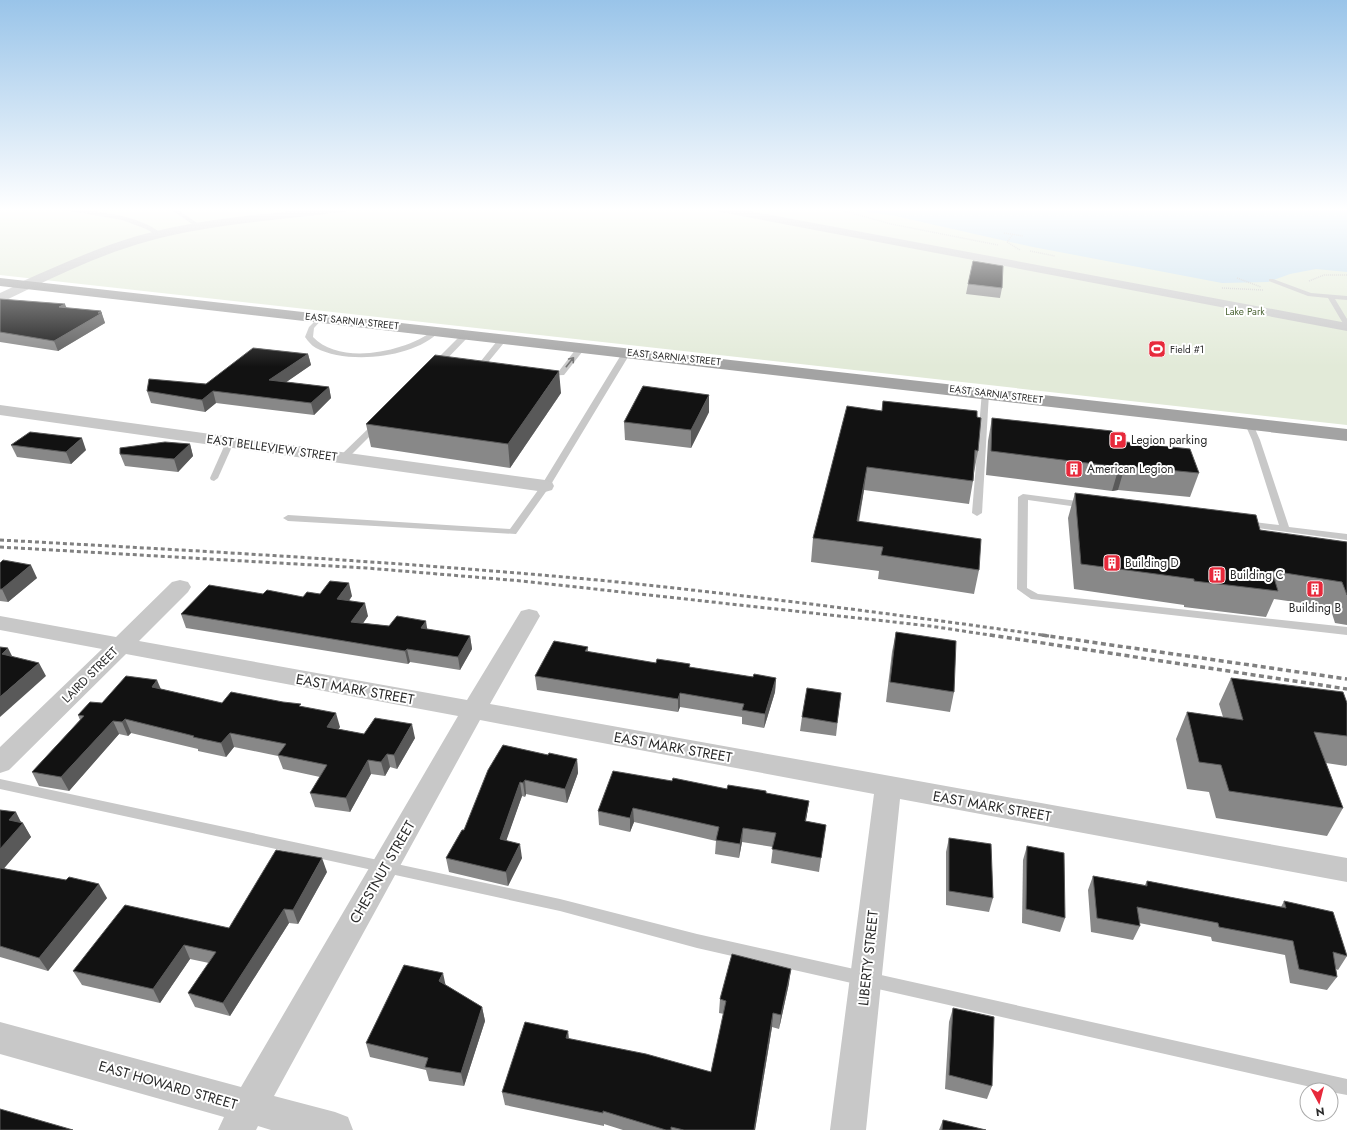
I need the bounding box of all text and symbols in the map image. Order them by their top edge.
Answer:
park label: Lake Park [1225,304,1265,319]
street label: EAST SARNIA STREET [304,309,400,333]
sports icon: Field #1 [1147,339,1167,359]
place label: Field #1 [1170,342,1204,357]
street label: EAST SARNIA STREET [626,345,722,369]
one-way arrow [566,357,575,368]
street label: EAST SARNIA STREET [948,381,1044,407]
street label: EAST BELLEVIEW STREET [206,430,339,466]
parking icon: Legion parking [1108,430,1128,450]
place label: Legion parking [1131,431,1207,449]
building icon: American Legion [1064,459,1084,479]
place label: American Legion [1087,460,1174,478]
building icon: Building D [1102,553,1122,573]
place label: Building D [1125,554,1179,572]
building icon: Building C [1207,565,1227,585]
place label: Building C [1230,566,1284,584]
building icon: Building B [1305,579,1325,599]
place label: Building B [1289,599,1341,617]
street label: LAIRD STREET [58,643,122,707]
street label: EAST MARK STREET [294,669,416,709]
street label: EAST MARK STREET [612,727,734,767]
street label: EAST MARK STREET [931,786,1053,826]
street label: CHESTNUT STREET [344,816,420,927]
street label: LIBERTY STREET [853,909,883,1007]
street label: EAST HOWARD STREET [96,1056,240,1114]
north arrow [1299,1082,1339,1122]
text: N [1315,1103,1326,1120]

